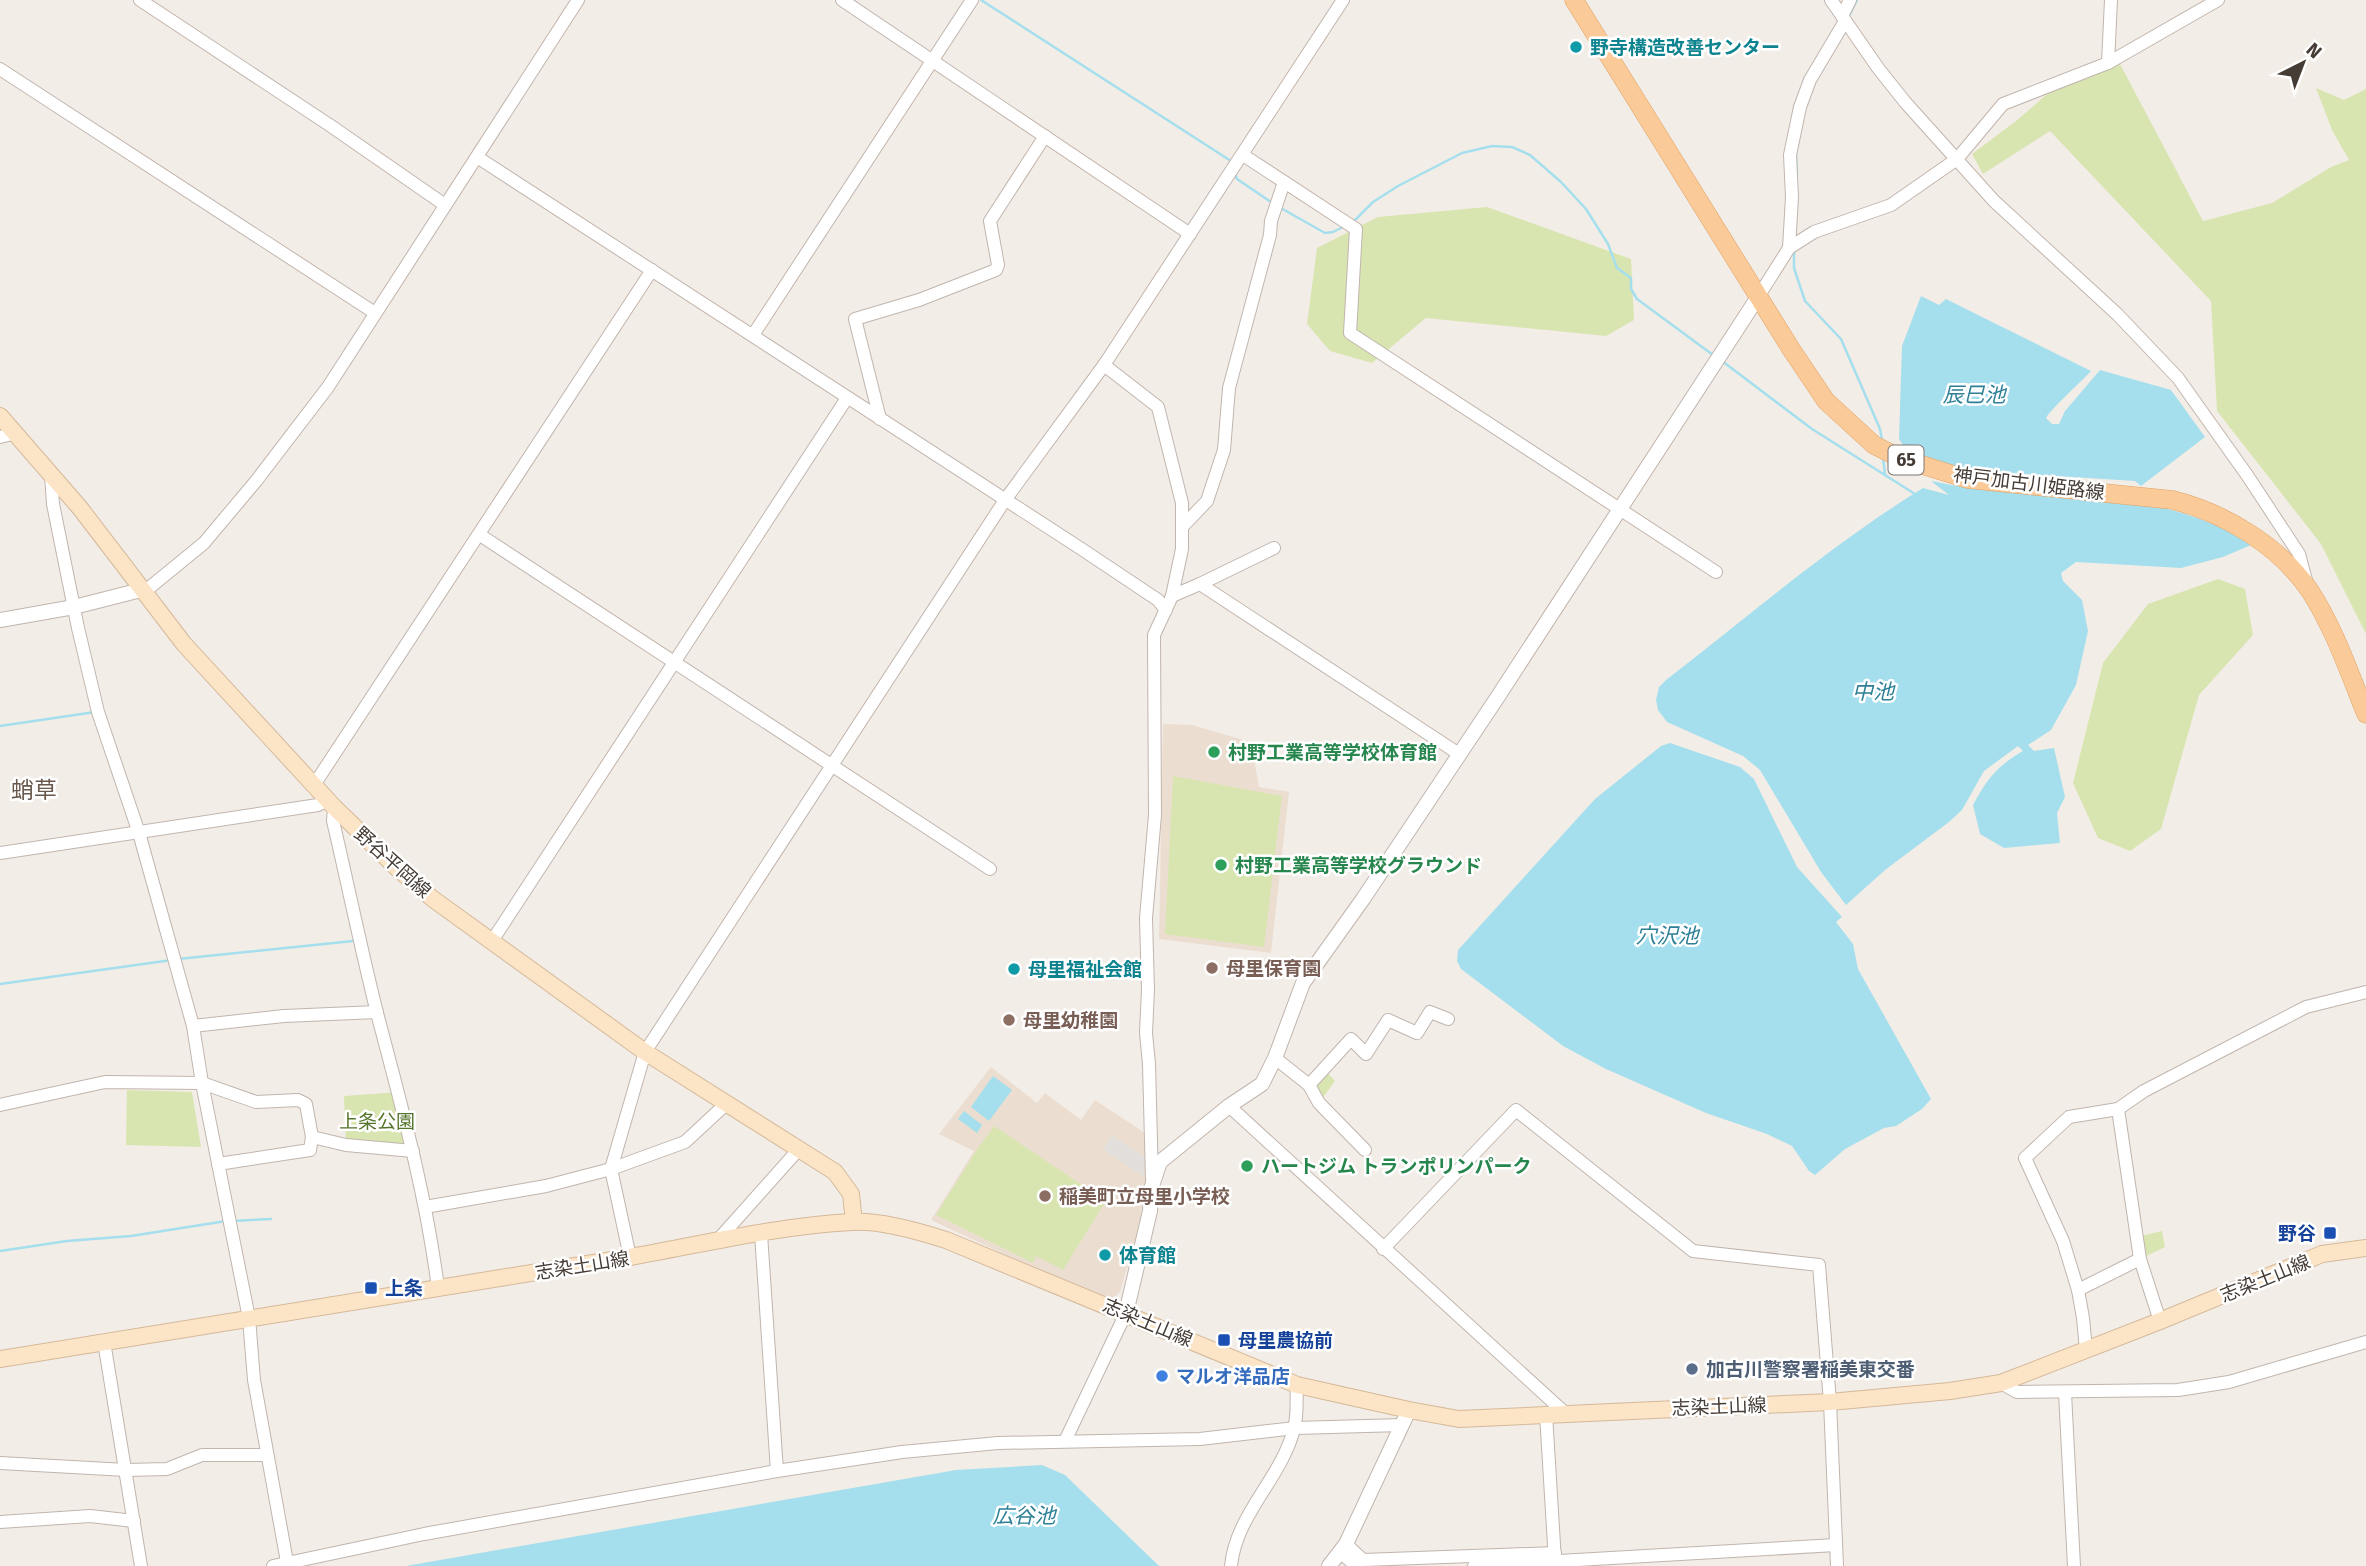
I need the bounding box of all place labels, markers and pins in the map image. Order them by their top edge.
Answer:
place label: 野寺構造改善センター [1590,36,1780,59]
marker: 野寺構造改善センター [1568,39,1584,55]
place label: 村野工業高等学校体育館 [1228,741,1437,764]
marker: 村野工業高等学校体育館 [1206,744,1222,760]
place label: 村野工業高等学校グラウンド [1235,854,1482,877]
marker: 村野工業高等学校グラウンド [1213,857,1229,873]
place label: 母里保育園 [1226,957,1321,980]
place label: 母里福祉会館 [1028,958,1142,981]
marker: 母里保育園 [1204,960,1220,976]
marker: 母里福祉会館 [1006,961,1022,977]
place label: 母里幼稚園 [1023,1009,1118,1032]
marker: 母里幼稚園 [1001,1012,1017,1028]
place label: ハートジム トランポリンパーク [1261,1155,1532,1178]
marker: ハートジム トランポリンパーク [1239,1158,1255,1174]
place label: 稲美町立母里小学校 [1059,1185,1230,1208]
marker: 稲美町立母里小学校 [1037,1188,1053,1204]
place label: 野谷 [2278,1222,2316,1245]
marker: 野谷 [2322,1225,2338,1241]
place label: 体育館 [1119,1244,1176,1267]
marker: 体育館 [1097,1247,1113,1263]
place label: 上条 [385,1277,423,1300]
marker: 上条 [363,1280,379,1296]
place label: 母里農協前 [1238,1329,1333,1352]
marker: 母里農協前 [1216,1332,1232,1348]
place label: 加古川警察署稲美東交番 [1706,1358,1915,1381]
marker: 加古川警察署稲美東交番 [1684,1361,1700,1377]
place label: マルオ洋品店 [1176,1365,1290,1388]
marker: マルオ洋品店 [1154,1368,1170,1384]

